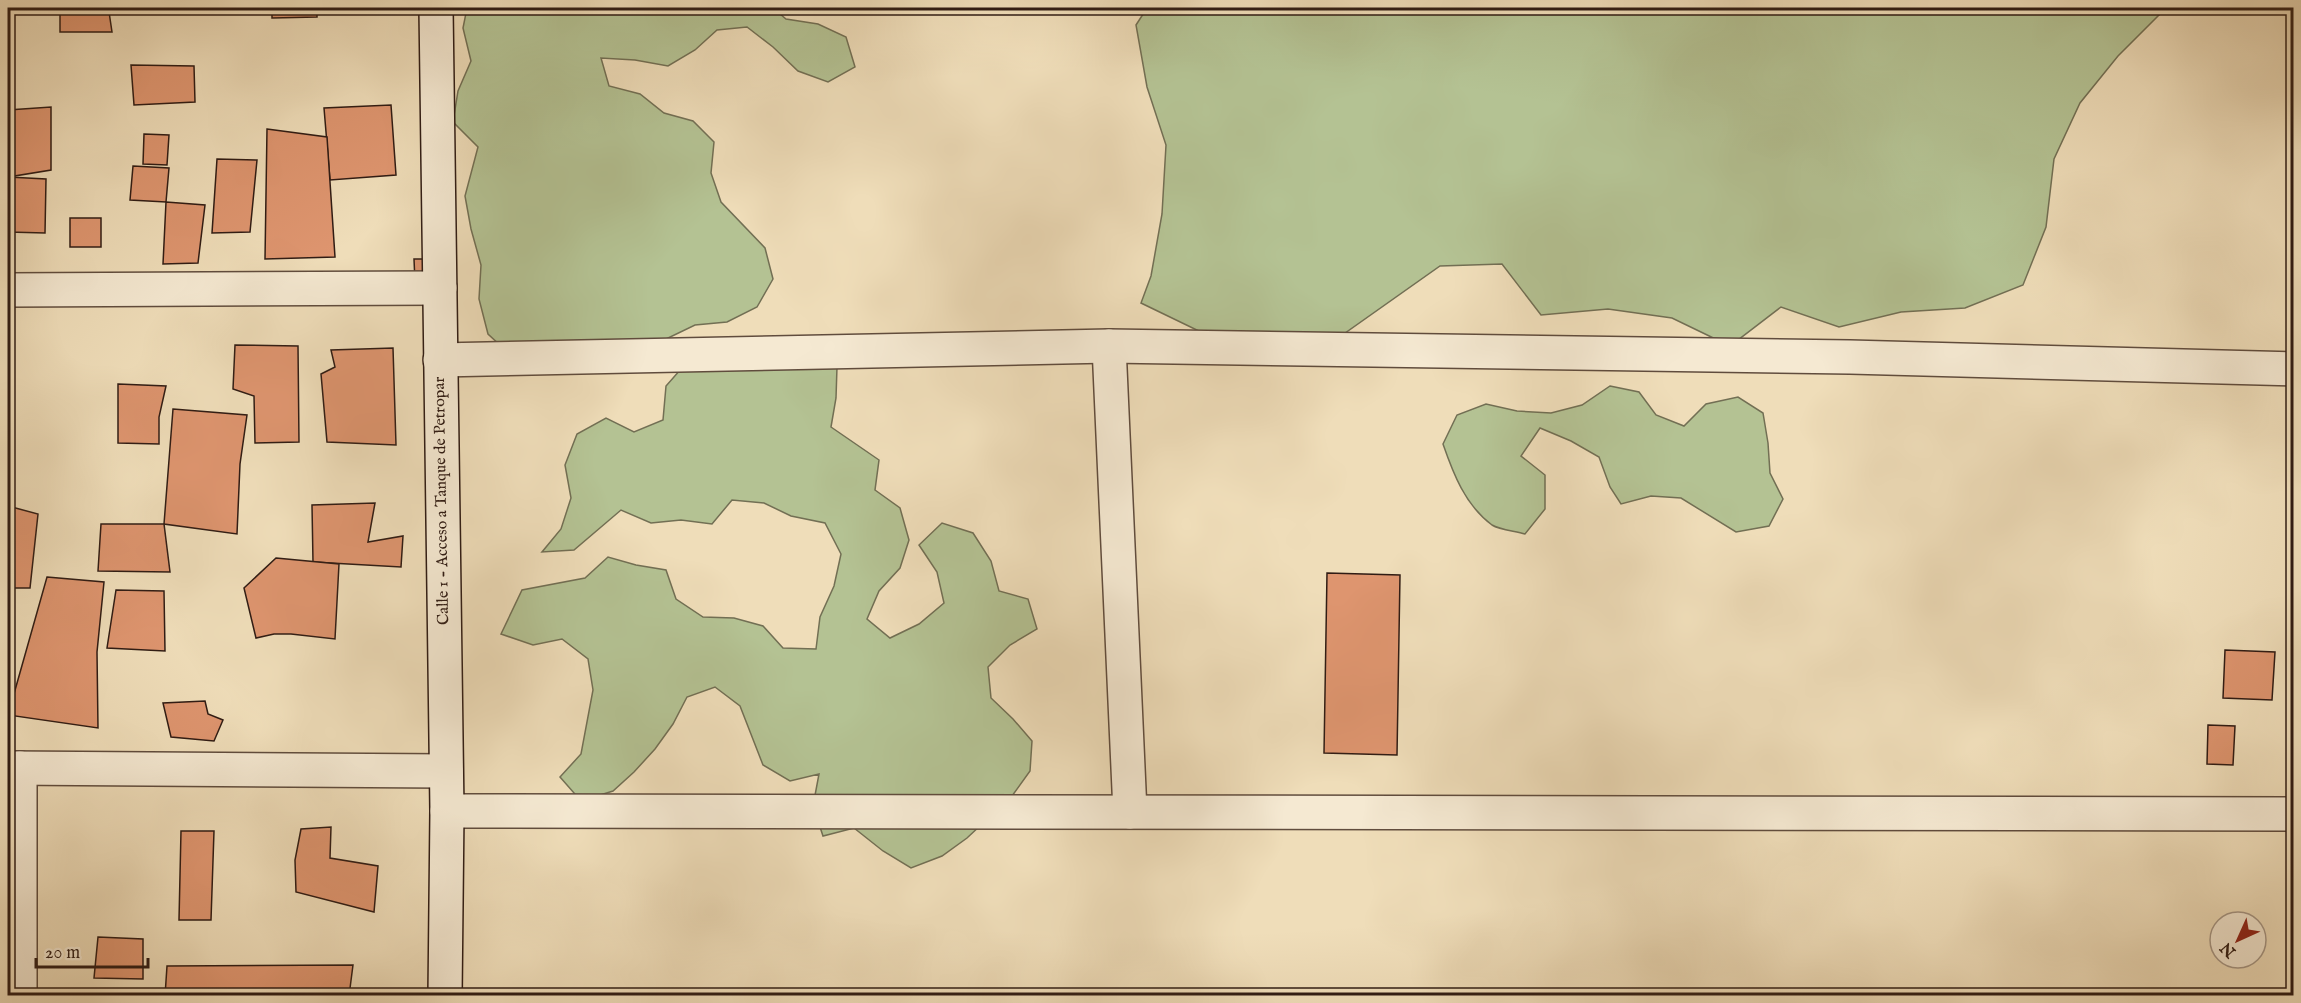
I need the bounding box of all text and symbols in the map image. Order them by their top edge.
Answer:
street label: Calle 1 - Acceso a Tanque de Petropar [430,377,454,625]
north arrow [2208,910,2268,970]
scale bar [36,931,148,969]
text: N [2217,937,2241,962]
text: 20 m [45,942,80,965]

